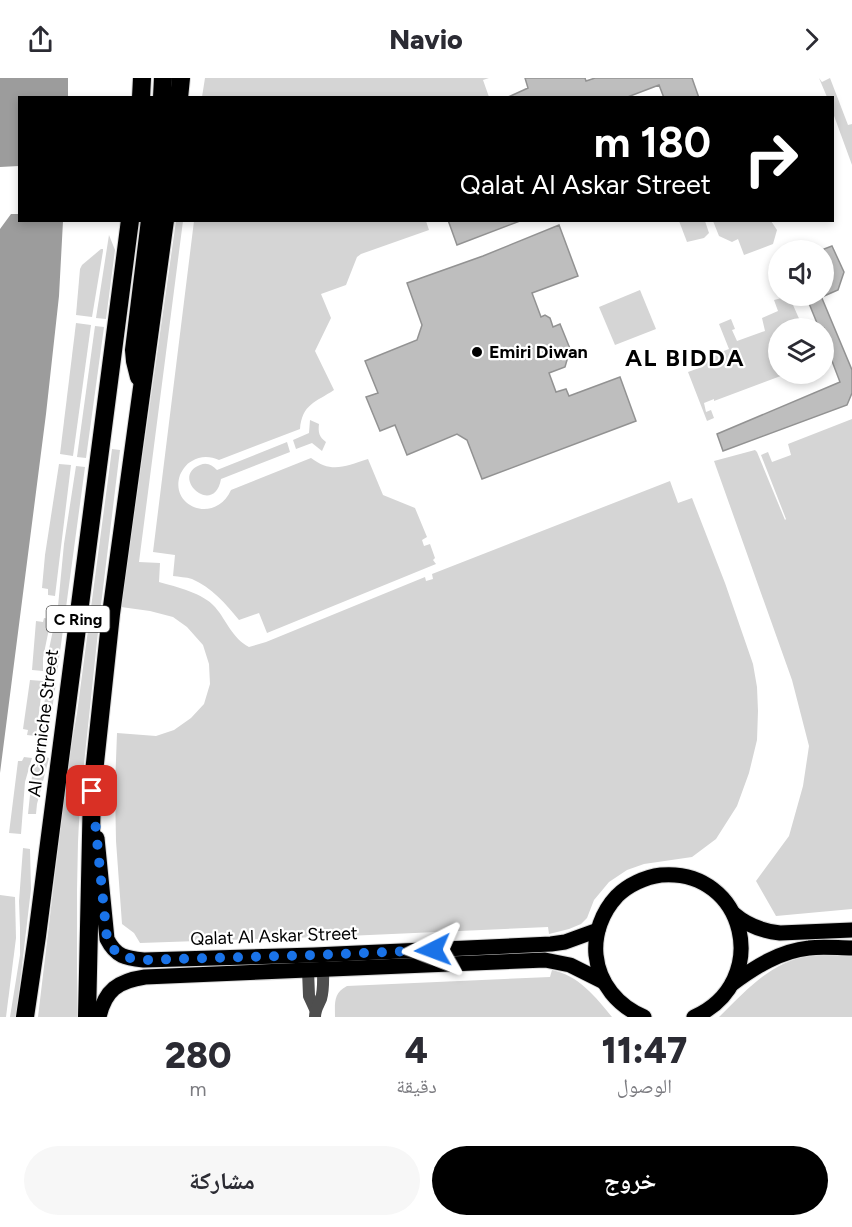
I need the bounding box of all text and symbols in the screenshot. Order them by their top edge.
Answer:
icon: share [24,23,57,56]
text: Navio [389,23,463,56]
icon: forward [795,23,828,56]
text: 180 m [594,117,711,168]
icon: right [732,120,810,198]
text: Qalat Al Askar Street [460,168,711,201]
map controls [768,240,834,384]
button: sound [768,240,834,306]
button: layers [768,318,834,384]
place label: Emiri Diwan [489,341,588,363]
district label: AL BIDDA [625,343,745,372]
marker: Emiri Diwan [470,345,484,359]
road number: C Ring [46,606,110,632]
street label: Al Corniche Street [23,648,63,798]
pin [66,765,117,816]
icon: arrive [75,774,108,807]
position arrow [401,918,465,982]
street label: Qalat Al Askar Street [190,922,358,950]
text: 4 [405,1029,428,1072]
text: 11:47 [602,1029,687,1072]
text: 280 [165,1034,231,1077]
text: دقيقة [396,1074,437,1098]
text: الوصول [617,1074,672,1098]
text: m [190,1077,207,1101]
button: مشاركة [24,1146,420,1215]
button: خروج [432,1146,828,1215]

